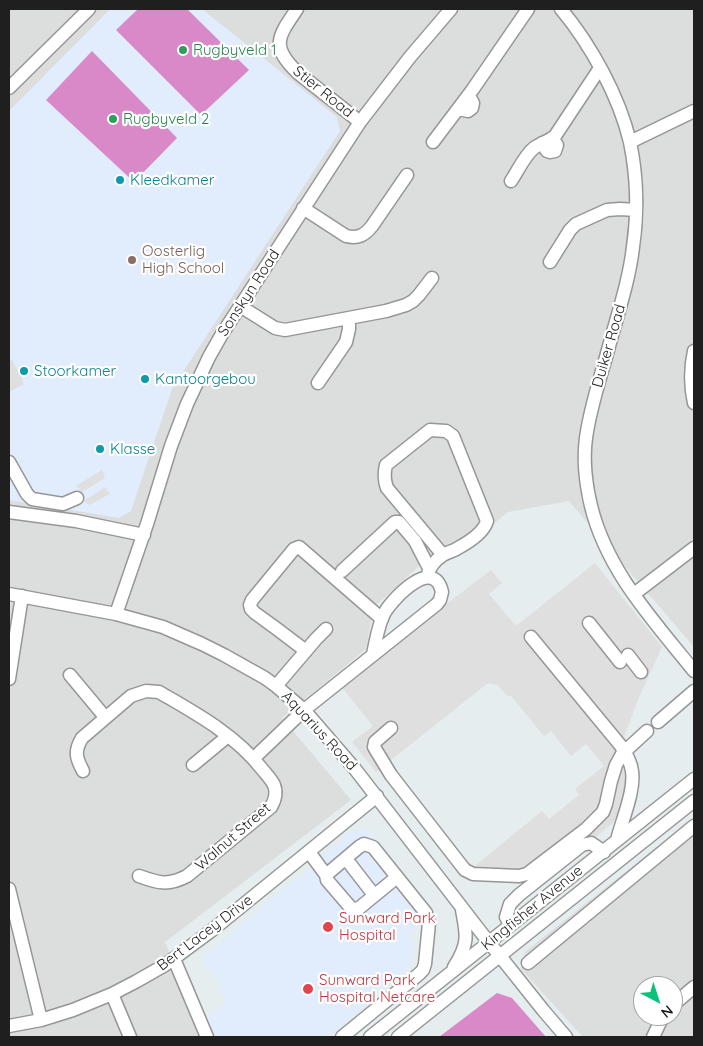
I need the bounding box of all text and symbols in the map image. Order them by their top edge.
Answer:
place label: Rugbyveld 1 [193,41,277,59]
marker: Rugbyveld 1 [177,44,189,56]
street label: Stier Road [289,62,357,122]
place label: Rugbyveld 2 [123,110,209,128]
marker: Rugbyveld 2 [107,113,119,125]
place label: Kleedkamer [130,171,214,189]
marker: Kleedkamer [114,174,126,186]
place label: Oosterlig High School [142,242,224,277]
street label: Sonskyn Road [214,246,284,340]
marker: Oosterlig High School [126,254,138,266]
street label: Duiker Road [589,302,629,390]
place label: Stoorkamer [34,362,116,380]
marker: Stoorkamer [18,365,30,377]
place label: Kantoorgebou [155,370,256,388]
marker: Kantoorgebou [139,373,151,385]
place label: Klasse [110,440,155,458]
marker: Klasse [94,443,106,455]
street label: Aquarius Road [278,687,360,775]
street label: Walnut Street [192,799,274,875]
street label: Kingfisher Avenue [478,862,586,954]
street label: Bert Lacey Drive [154,891,256,975]
place label: Sunward Park Hospital [339,909,435,944]
marker: Sunward Park Hospital [321,920,335,934]
place label: Sunward Park Hospital Netcare [319,971,435,1006]
north arrow [633,976,683,1026]
marker: Sunward Park Hospital Netcare [301,982,315,996]
text: N [657,1002,677,1022]

